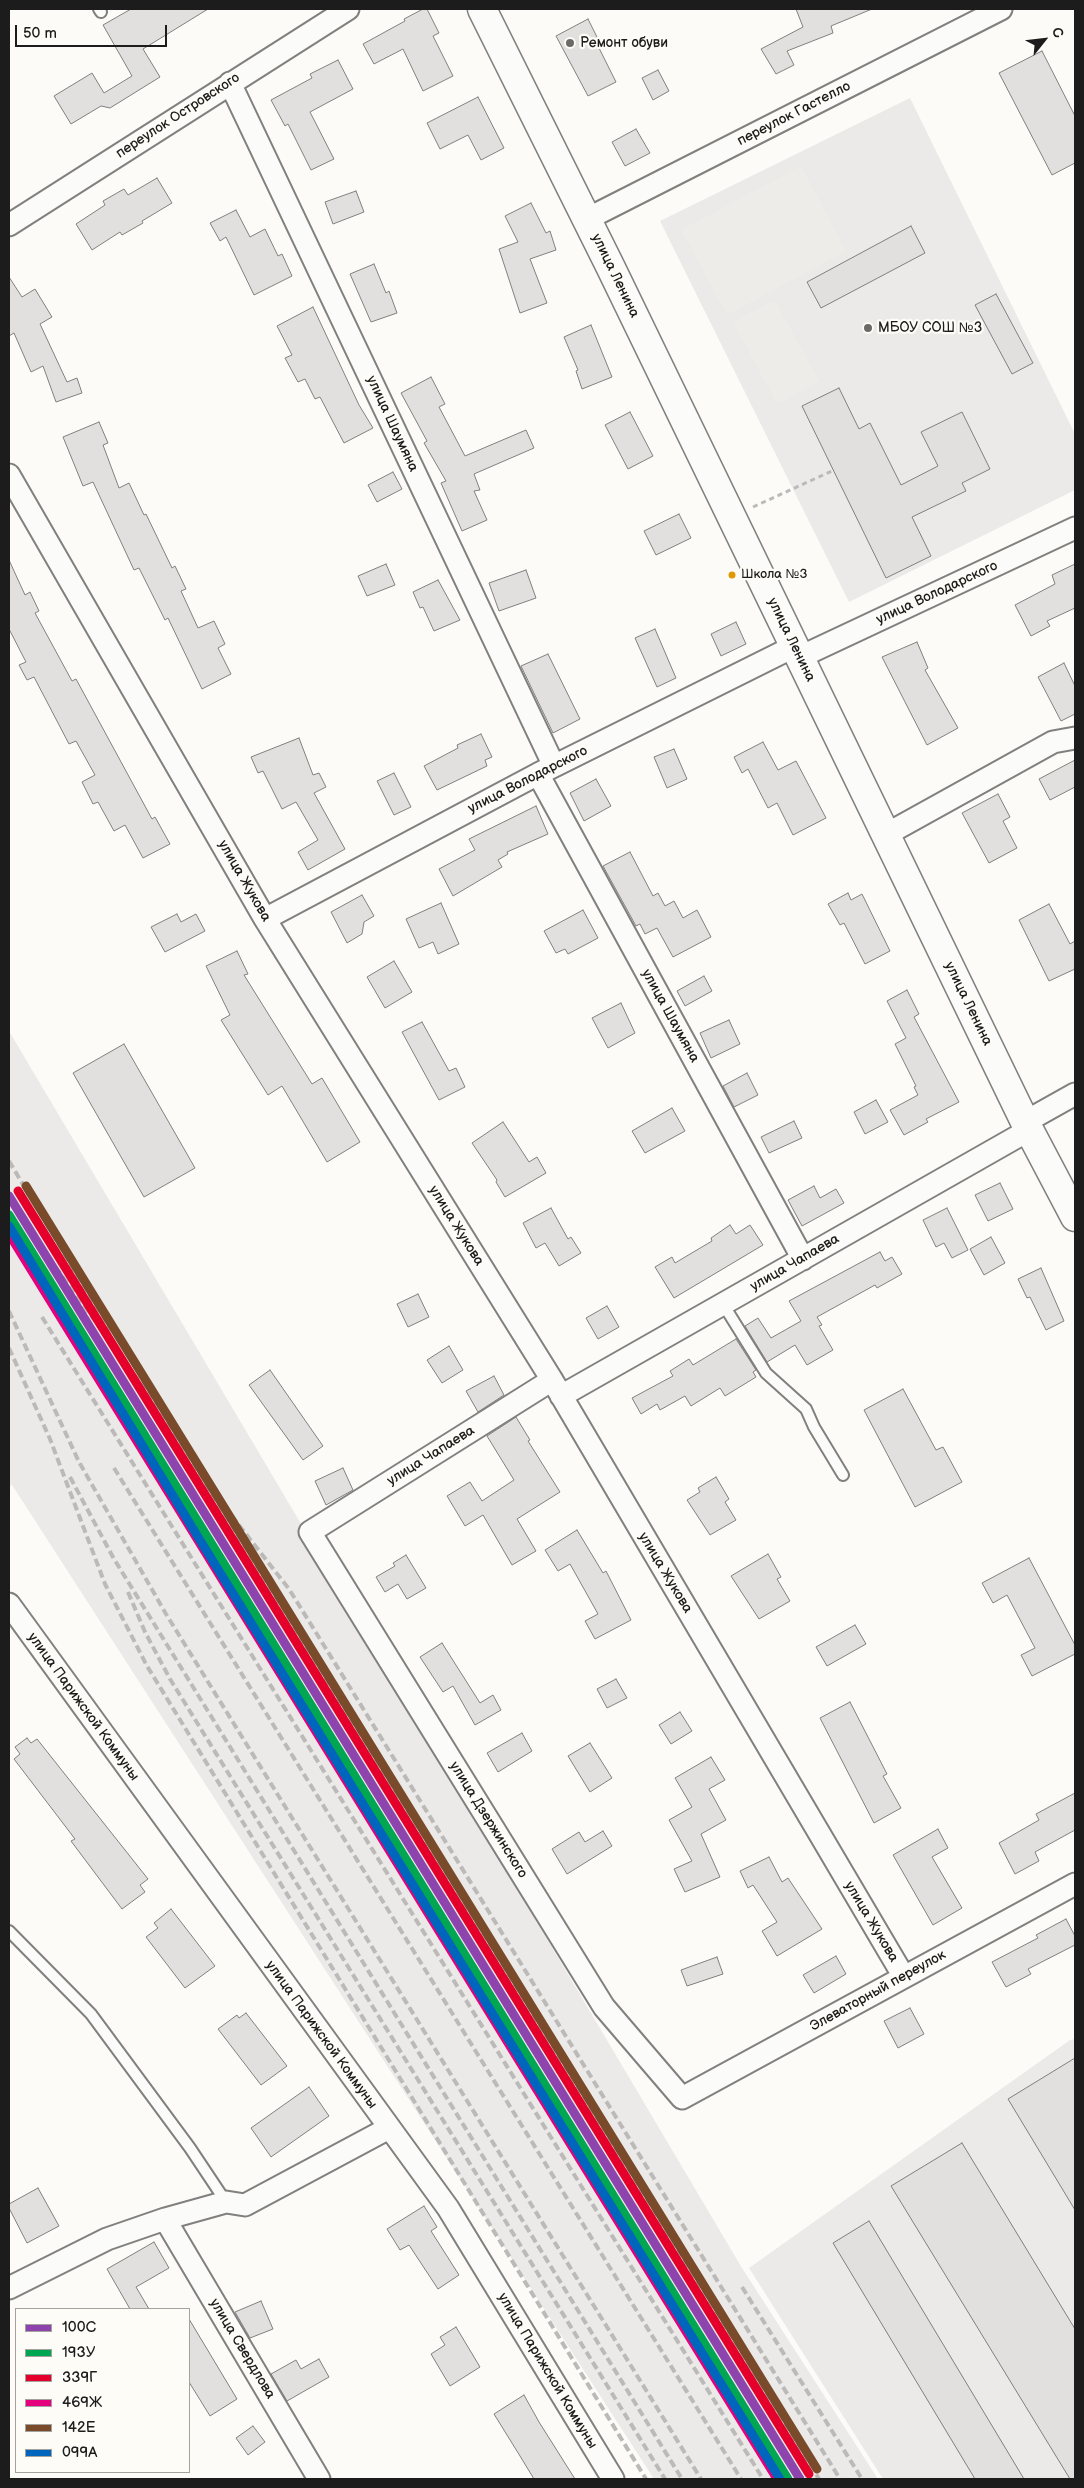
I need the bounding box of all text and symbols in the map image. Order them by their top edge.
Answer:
scale bar [18,15,170,47]
north arrow [1019,15,1069,65]
text: 50 m [23,24,57,43]
text: С [1048,24,1067,41]
place label: Ремонт обуви [580,35,668,51]
marker: Ремонт обуви [564,37,576,49]
street label: переулок Островского [113,70,243,162]
street label: переулок Гастелло [735,78,853,150]
street label: улица Ленина [587,231,643,321]
place label: МБОУ СОШ №3 [878,320,982,336]
marker: МБОУ СОШ №3 [862,322,874,334]
street label: улица Шаумяна [362,373,422,475]
street label: улица Володарского [874,558,1000,628]
place label: Школа №3 [741,567,807,583]
marker: Школа №3 [727,570,737,580]
street label: улица Ленина [763,595,819,685]
street label: улица Володарского [465,743,591,817]
street label: улица Жукова [214,837,274,925]
street label: улица Ленина [940,959,996,1049]
street label: улица Шаумяна [637,966,703,1066]
street label: улица Жукова [425,1183,487,1269]
street label: улица Чапаева [748,1231,842,1295]
street label: улица Чапаева [384,1422,478,1490]
street label: улица Жукова [634,1530,696,1616]
street label: улица Парижской Коммуны [24,1630,142,1784]
street label: улица Дзержинского [445,1759,531,1881]
street label: улица Жукова [840,1879,902,1965]
street label: Элеваторный переулок [807,1947,949,2035]
street label: улица Парижской Коммуны [262,1958,380,2112]
street label: улица Парижской Коммуны [494,2290,600,2452]
street label: улица Свердлова [205,2296,279,2402]
legend [15,2308,190,2473]
text: 100C [62,2318,96,2337]
text: 193У [62,2343,96,2362]
text: 339Г [62,2368,97,2387]
text: 469Ж [62,2393,102,2412]
text: 142Е [62,2418,96,2437]
text: 099А [62,2443,97,2462]

